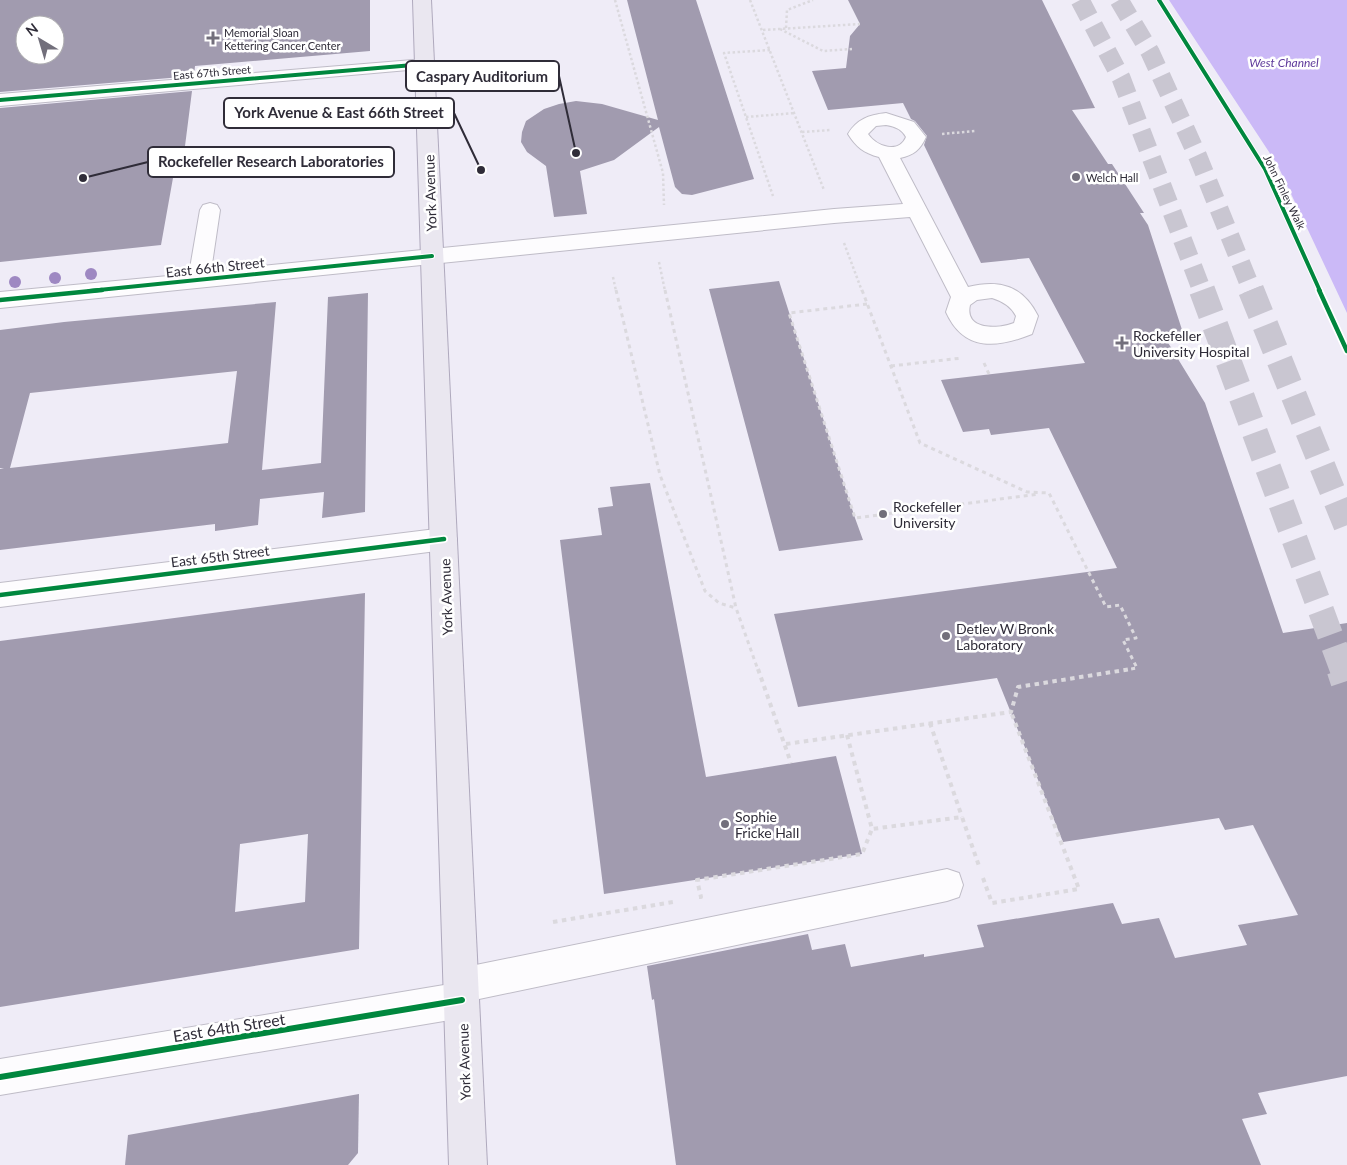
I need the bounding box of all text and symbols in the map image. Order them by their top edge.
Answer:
north arrow [15,15,65,65]
text: N [22,19,41,39]
place label: Memorial Sloan Kettering Cancer Center [224,26,341,52]
marker: Memorial Sloan Kettering Cancer Center [206,31,220,45]
water label: West Channel [1249,55,1319,70]
callout: Caspary Auditorium [406,61,559,91]
street label: East 67th Street [173,62,251,82]
text: Caspary Auditorium [416,67,548,85]
callout: York Avenue & East 66th Street [224,98,454,128]
text: York Avenue & East 66th Street [233,103,444,121]
callout: Rockefeller Research Laboratories [148,147,394,177]
text: Rockefeller Research Laboratories [158,152,384,170]
street label: John Finley Walk [1261,153,1309,232]
street label: York Avenue [420,154,440,232]
marker: Welch Hall [1070,171,1082,183]
place label: Welch Hall [1086,171,1138,184]
street label: East 66th Street [165,253,265,281]
place label: Rockefeller University Hospital [1133,327,1250,360]
marker: Rockefeller University Hospital [1115,336,1129,350]
place label: Rockefeller University [893,498,961,531]
marker: Rockefeller University [877,508,889,520]
street label: East 65th Street [170,542,270,570]
street label: York Avenue [436,558,456,636]
place label: Detlev W Bronk Laboratory [956,620,1055,653]
marker: Detlev W Bronk Laboratory [940,630,952,642]
place label: Sophie Fricke Hall [735,808,799,841]
marker: Sophie Fricke Hall [719,818,731,830]
street label: East 64th Street [172,1009,287,1045]
street label: York Avenue [454,1023,474,1101]

